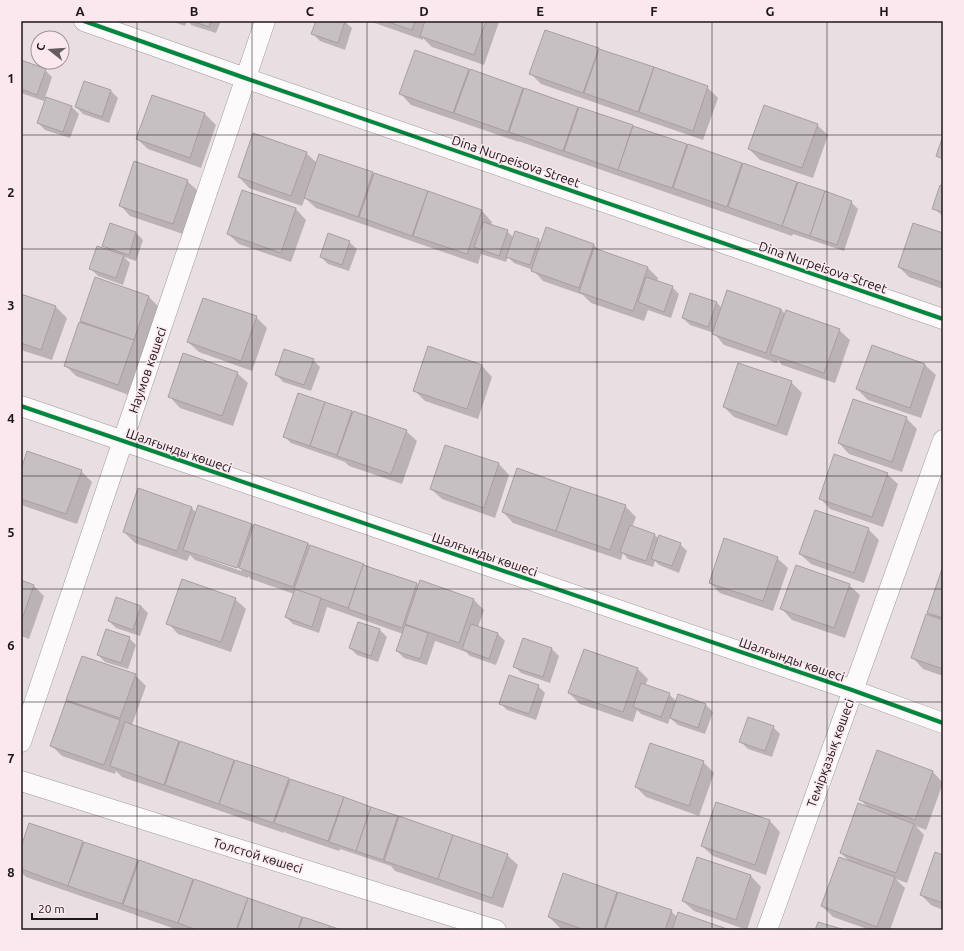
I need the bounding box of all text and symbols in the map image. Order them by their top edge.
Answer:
text: A [75,4,85,18]
text: B [190,4,199,18]
text: C [306,4,315,18]
text: D [419,4,429,18]
text: E [536,4,544,18]
text: F [650,4,658,18]
text: G [766,4,775,18]
text: H [879,4,889,18]
north arrow [30,30,70,70]
text: С [34,42,47,52]
text: 1 [7,71,15,85]
street label: Dina Nurpeisova Street [450,132,582,190]
text: 2 [7,185,15,199]
street label: Dina Nurpeisova Street [757,238,889,296]
text: 3 [7,298,15,312]
street label: Наумов көшесі [126,325,168,415]
text: 4 [7,411,15,425]
street label: Шалғынды көшесі [124,425,234,475]
text: 5 [7,525,15,539]
street label: Шалғынды көшесі [430,529,540,579]
street label: Шалғынды көшесі [737,634,847,684]
text: 6 [7,638,15,652]
street label: Темірқазық көшесі [804,697,856,809]
text: 7 [7,751,15,765]
street label: Толстой көшесі [211,835,305,875]
text: 8 [7,865,15,879]
scale bar [32,895,97,921]
text: 20 m [38,902,65,915]

